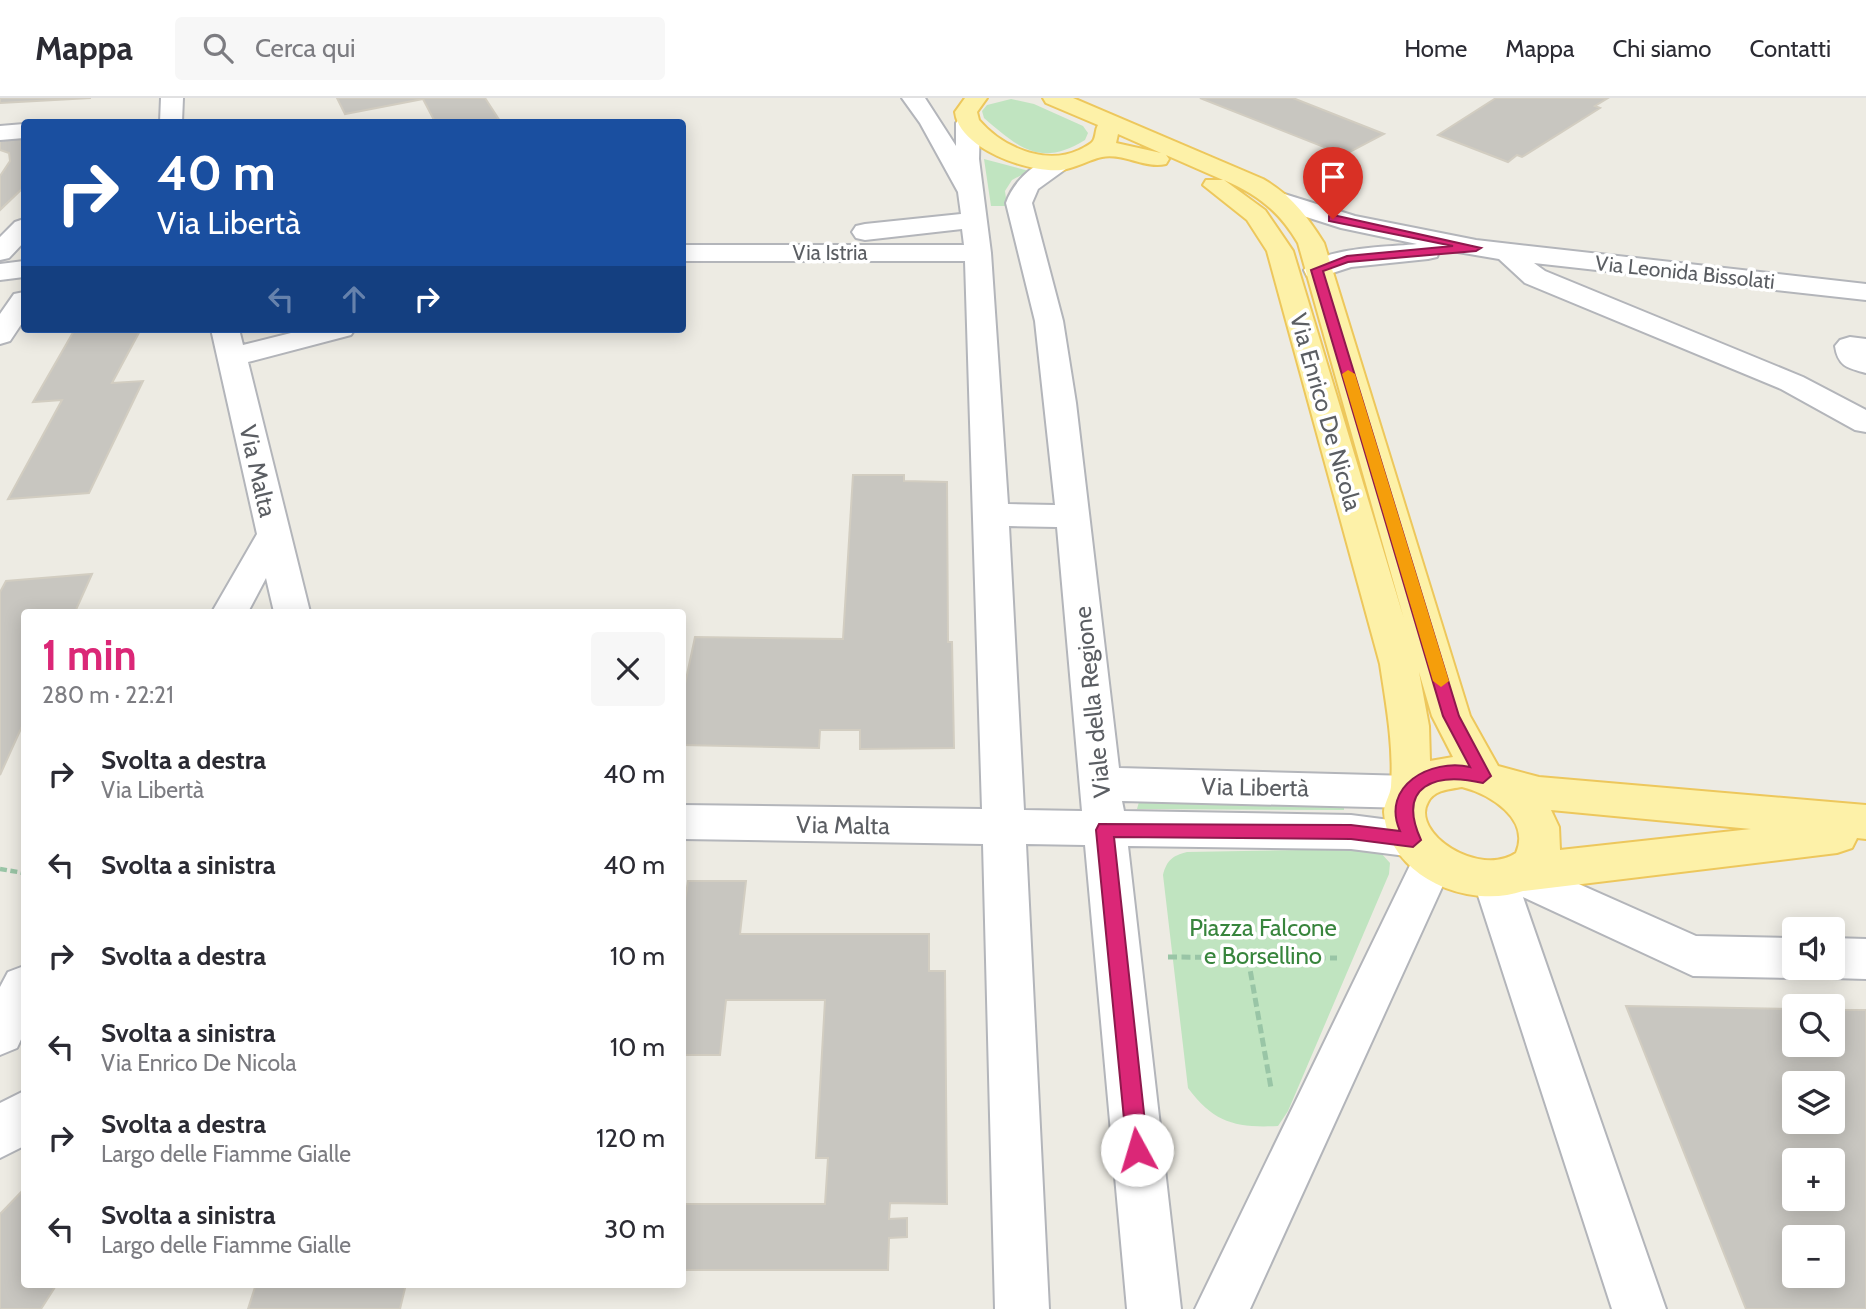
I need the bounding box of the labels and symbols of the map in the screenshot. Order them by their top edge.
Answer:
pin [1303,147,1363,219]
street label: Via Istria [792,240,868,265]
street label: Via Leonida Bissolati [1594,250,1776,294]
street label: Via Enrico De Nicola [1284,310,1368,515]
street label: Via Malta [233,422,283,520]
street label: Viale della Regione [1068,605,1116,799]
street label: Via Libertà [1201,772,1310,802]
street label: Via Malta [796,810,891,840]
park label: Piazza Falcone e Borsellino [1189,913,1337,970]
position arrow [1100,1113,1174,1187]

